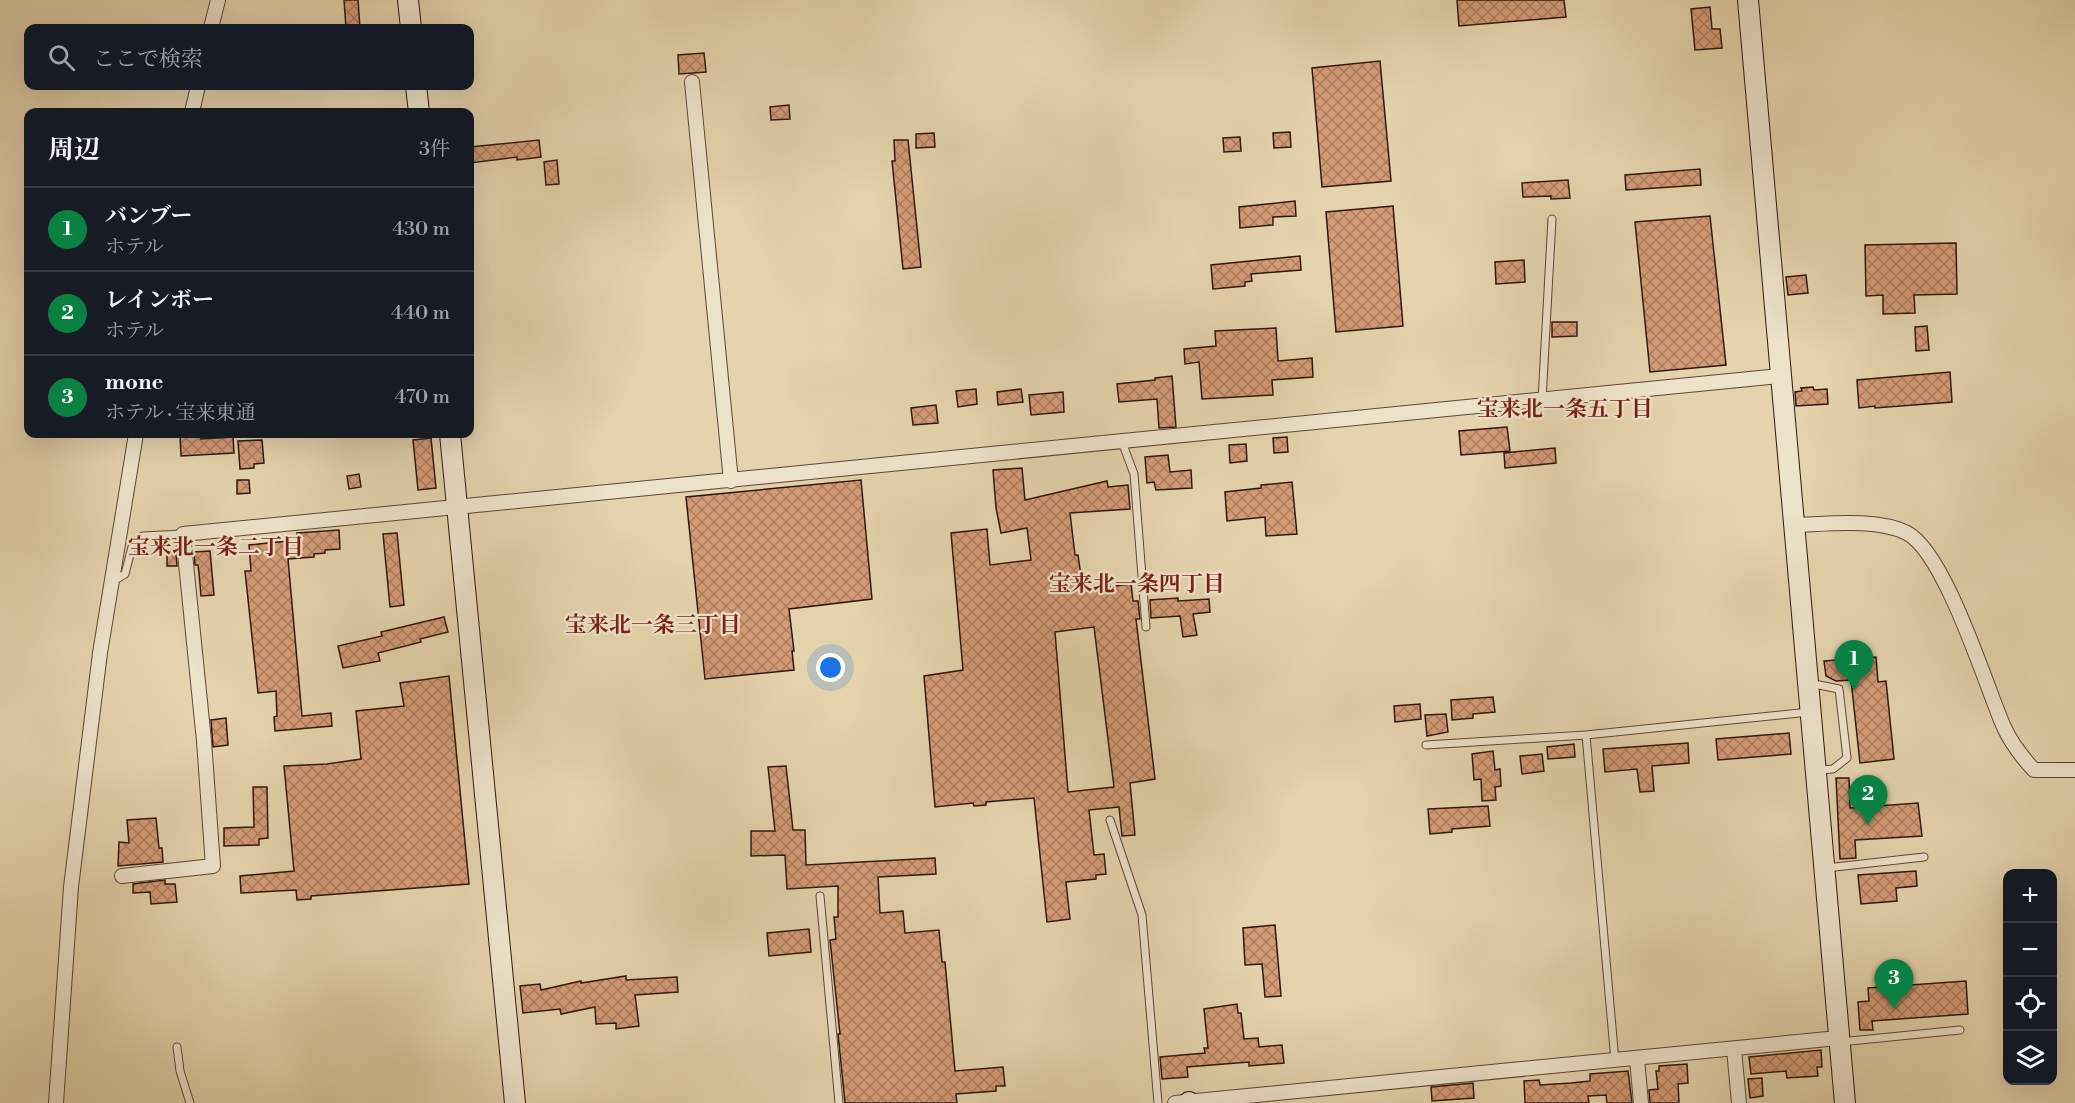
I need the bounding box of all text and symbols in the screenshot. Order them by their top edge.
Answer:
search box [24,24,474,90]
icon: search [45,41,78,74]
text: ここで検索 [93,46,203,73]
text: 周辺 [48,134,100,166]
text: 3件 [419,137,450,162]
text: バンブー [105,203,192,230]
text: 1 [63,217,72,242]
text: 430 m [392,217,450,242]
text: ホテル [105,235,164,260]
text: レインボー [105,287,214,314]
text: 2 [61,301,74,326]
text: 440 m [391,301,450,326]
text: ホテル [105,319,164,344]
text: mone [105,369,163,396]
text: 3 [61,385,74,410]
text: 470 m [394,385,450,410]
district label: 宝来北一条五丁目 [1477,396,1653,423]
text: ホテル · 宝来東通 [105,401,256,426]
district label: 宝来北一条二丁目 [128,534,304,561]
district label: 宝来北一条四丁目 [1049,571,1225,598]
district label: 宝来北一条三丁目 [565,612,741,639]
pin: 1 [1834,640,1874,690]
your location [816,653,845,682]
pin: 2 [1848,776,1888,825]
map controls [2003,869,2057,1085]
button: + [2003,869,2057,923]
button: − [2003,923,2057,977]
pin: 3 [1874,960,1914,1009]
button: locate [2003,977,2057,1031]
button: layers [2003,1031,2057,1085]

